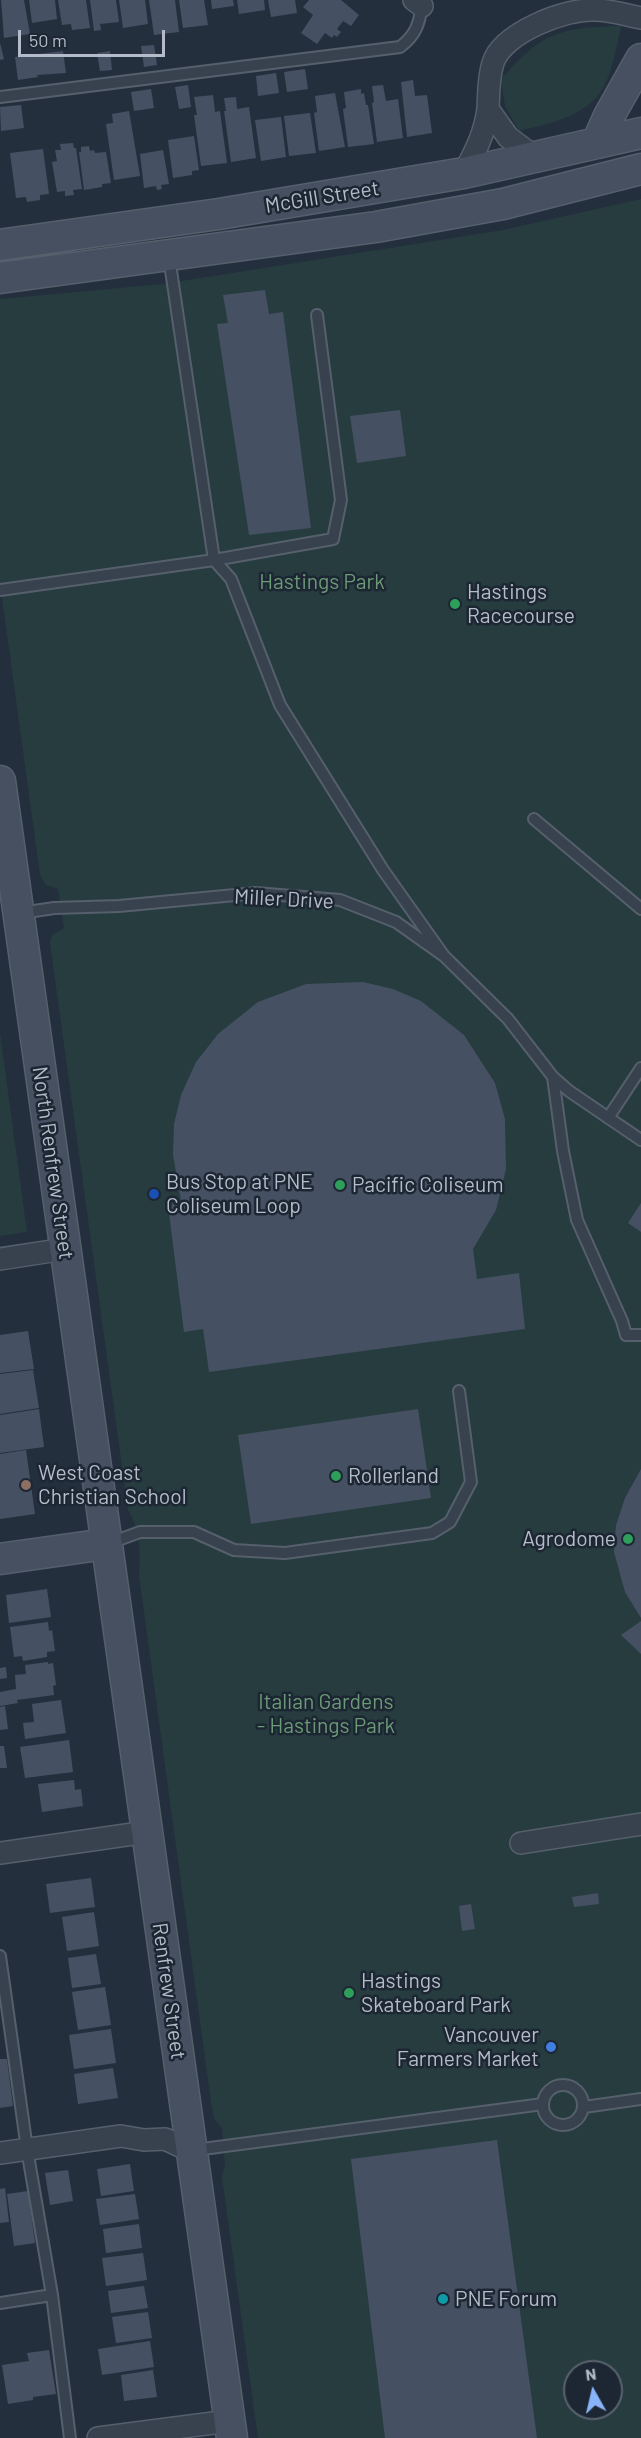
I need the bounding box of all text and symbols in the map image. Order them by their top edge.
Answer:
scale bar [21,18,168,56]
text: 50 m [29,29,67,51]
street label: McGill Street [263,176,381,218]
park label: Hastings Park [259,569,385,595]
place label: Hastings Racecourse [467,579,575,629]
marker: Hastings Racecourse [448,597,462,611]
street label: Miller Drive [233,884,335,914]
street label: North Renfrew Street [27,1065,79,1261]
place label: Bus Stop at PNE Coliseum Loop [166,1169,313,1219]
place label: Pacific Coliseum [352,1172,504,1198]
marker: Pacific Coliseum [333,1178,347,1192]
marker: Bus Stop at PNE Coliseum Loop [147,1187,161,1201]
place label: West Coast Christian School [38,1460,186,1510]
place label: Rollerland [348,1463,439,1489]
marker: Rollerland [329,1469,343,1483]
marker: West Coast Christian School [19,1478,33,1492]
place label: Agrodome [522,1526,616,1552]
marker: Agrodome [621,1532,635,1546]
park label: Italian Gardens - Hastings Park [257,1689,395,1739]
street label: Renfrew Street [147,1921,191,2061]
place label: Hastings Skateboard Park [361,1968,511,2018]
marker: Hastings Skateboard Park [342,1986,356,2000]
place label: Vancouver Farmers Market [397,2022,539,2072]
marker: Vancouver Farmers Market [544,2040,558,2054]
place label: PNE Forum [455,2286,557,2312]
marker: PNE Forum [436,2292,450,2306]
north arrow [563,2360,623,2420]
text: N [584,2364,597,2384]

